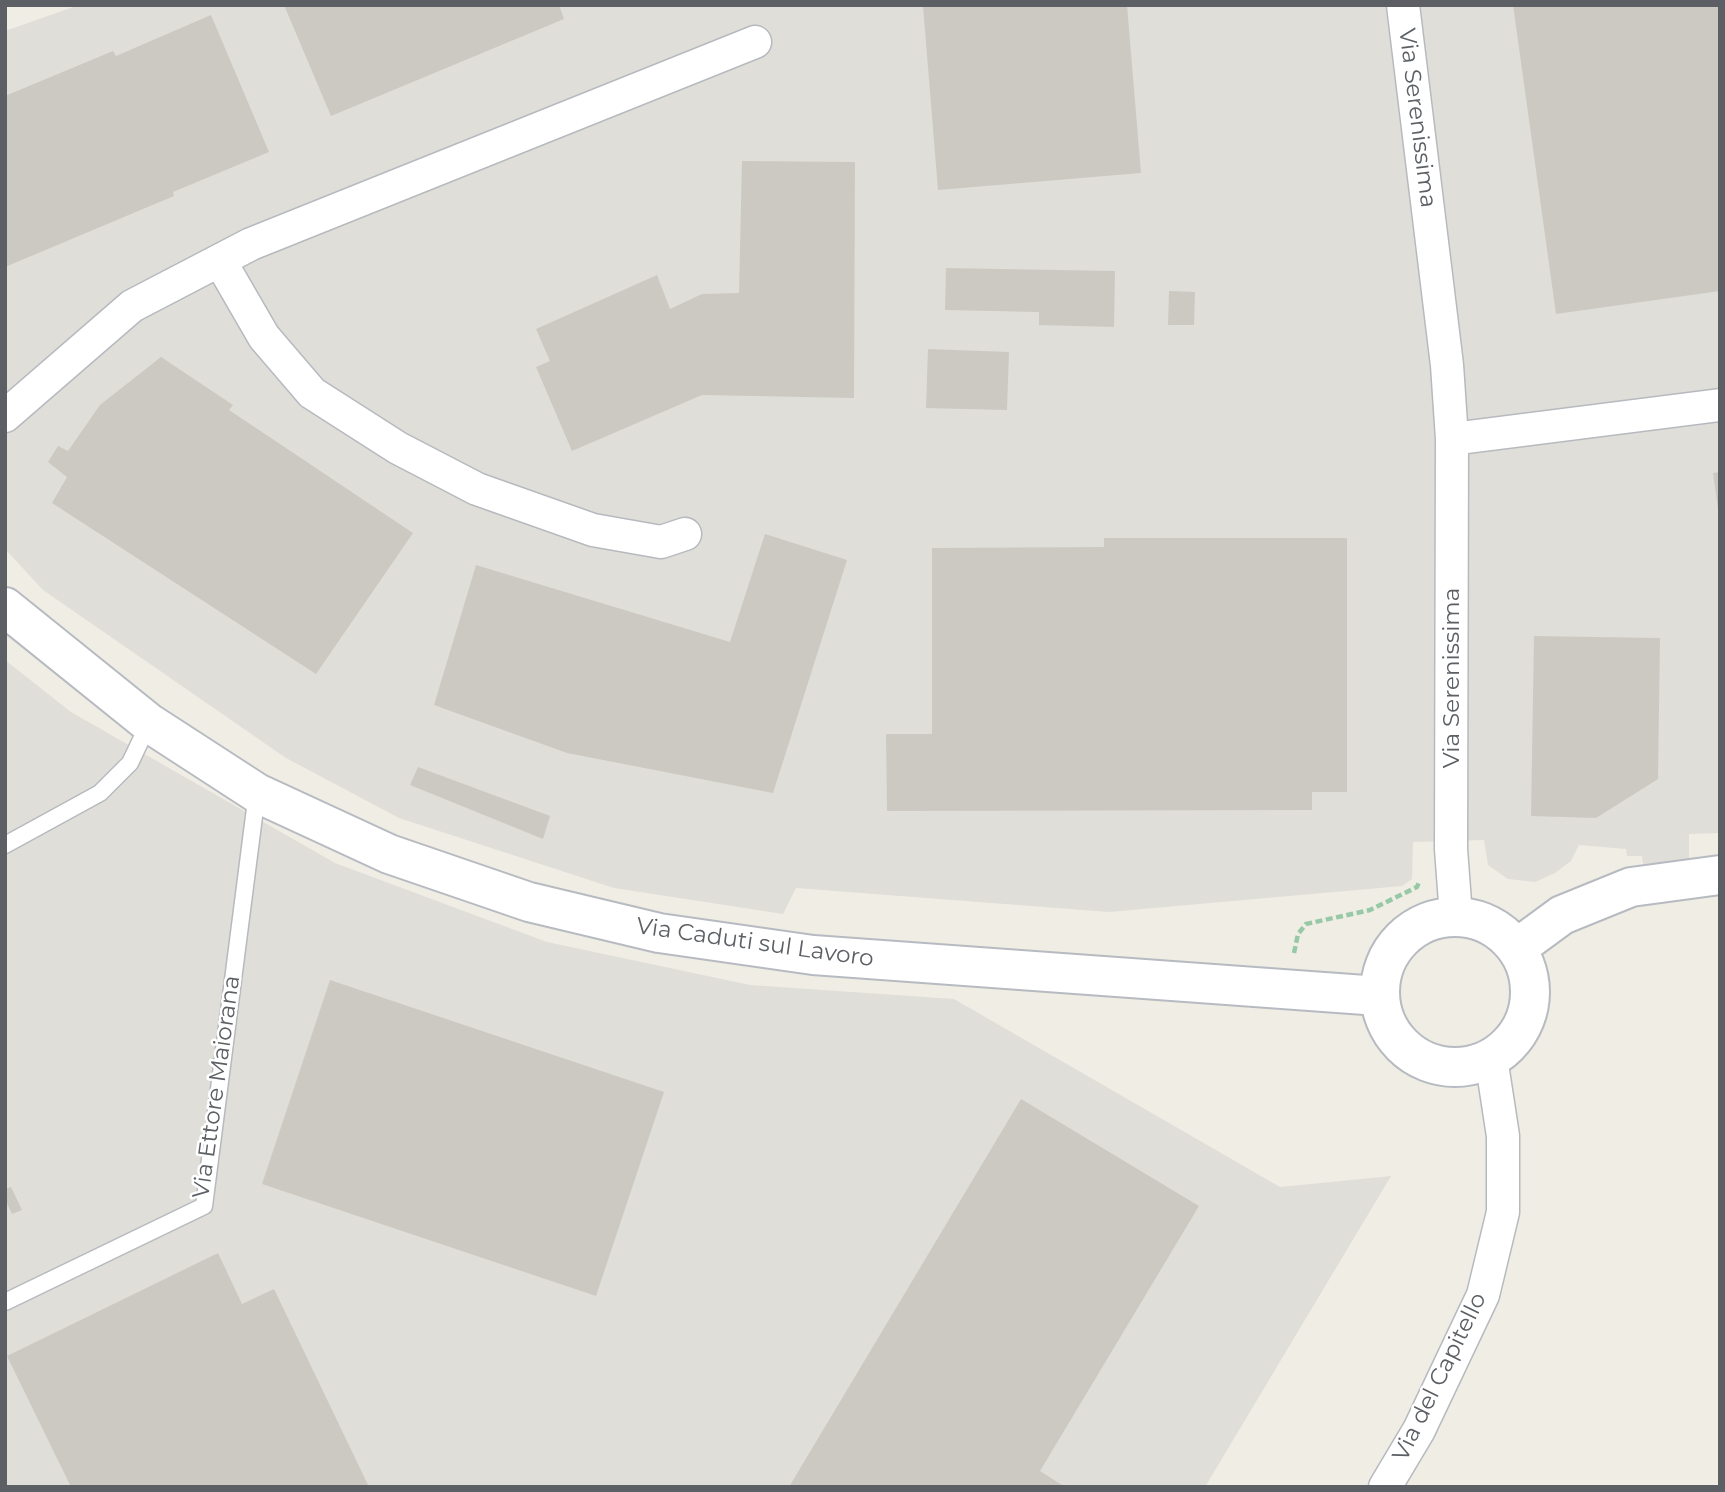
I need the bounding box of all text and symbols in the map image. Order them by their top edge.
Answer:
street label: Via Serenissima [1392,27,1442,209]
street label: Via Serenissima [1438,588,1466,768]
street label: Via Caduti sul Lavoro [635,913,875,973]
street label: Via Ettore Maiorana [188,974,246,1200]
street label: Via del Capitello [1387,1288,1493,1466]

